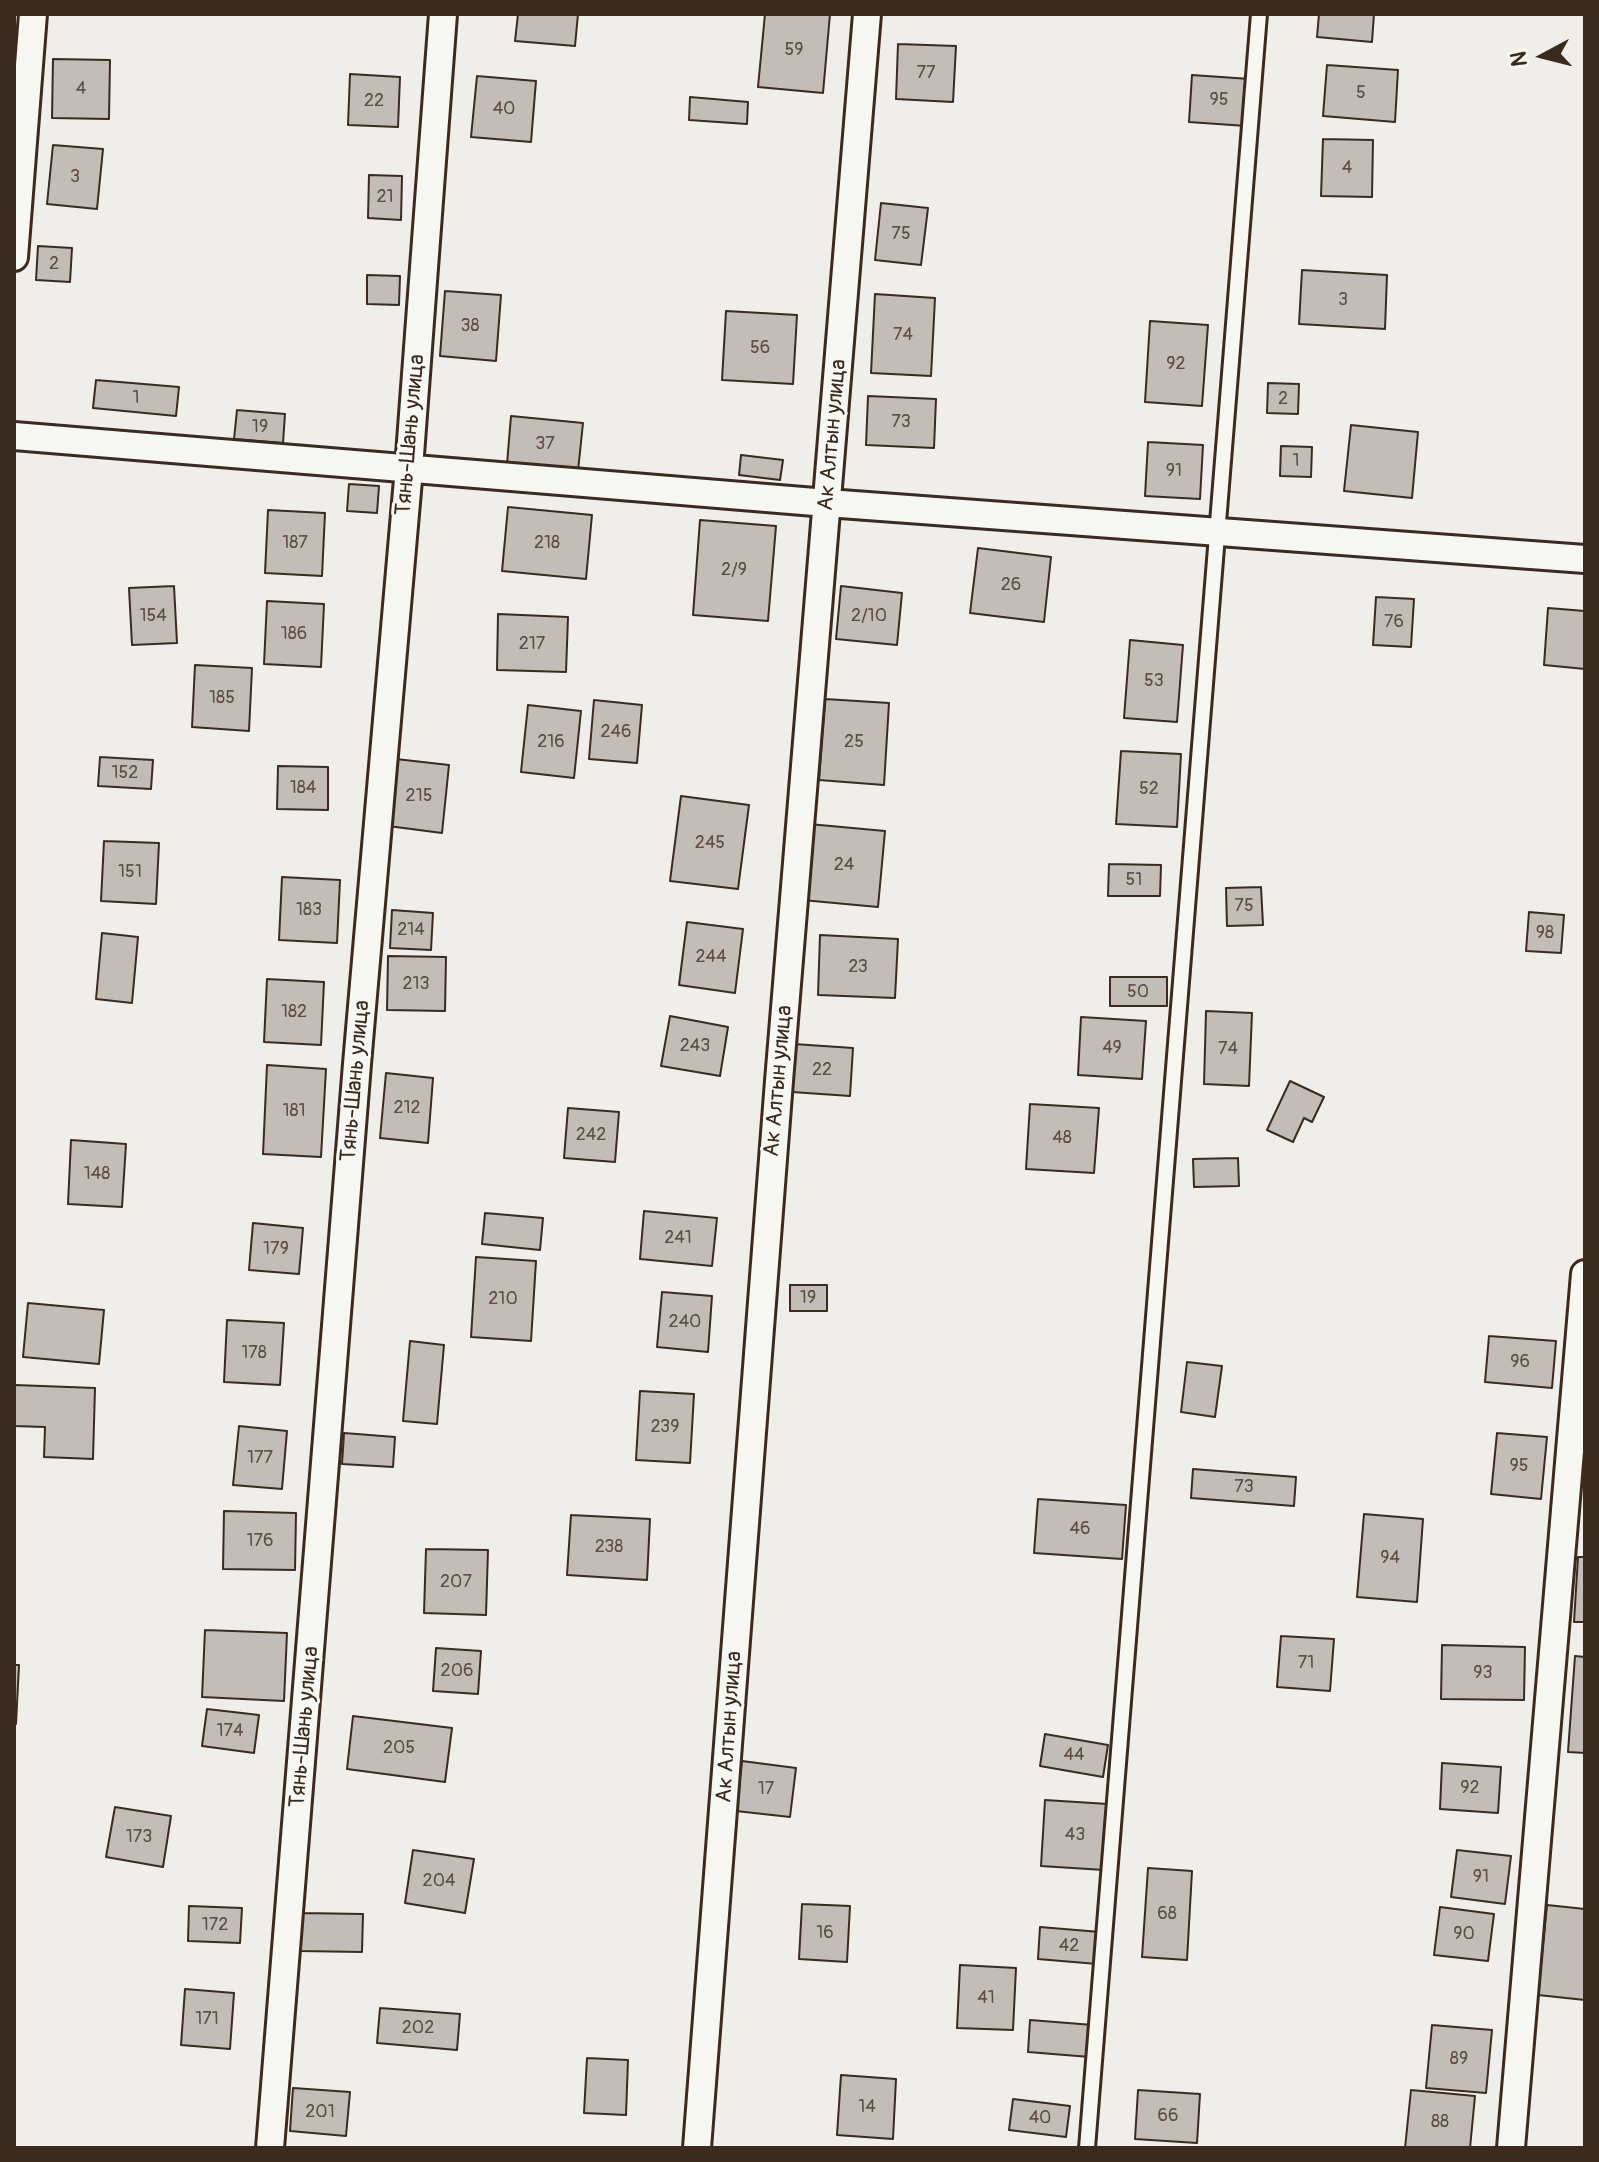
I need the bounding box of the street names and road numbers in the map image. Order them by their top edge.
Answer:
street label: Тянь-Шань улица [391,353,431,517]
street label: Ак Алтын улица [813,358,853,512]
street label: Тянь-Шань улица [336,999,376,1163]
street label: Ак Алтын улица [759,1004,799,1158]
street label: Тянь-Шань улица [285,1645,325,1809]
street label: Ак Алтын улица [712,1650,748,1804]

